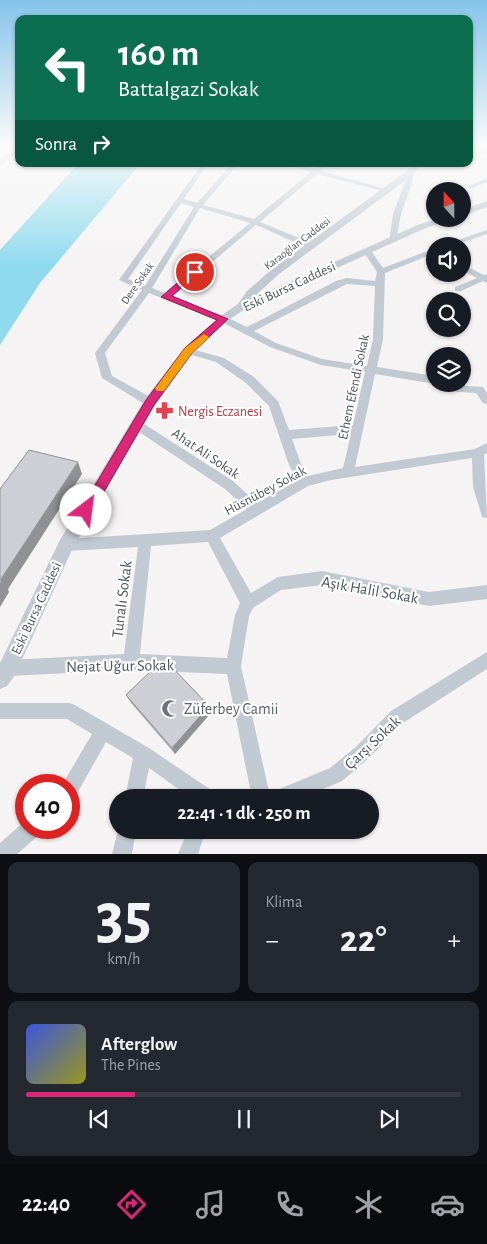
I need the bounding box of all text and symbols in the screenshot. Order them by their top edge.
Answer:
icon: left [35,35,100,100]
text: 160 m [118,37,199,72]
text: Battalgazi Sokak [118,78,259,100]
icon: right [87,130,115,158]
text: Sonra [35,135,77,154]
north arrow [426,182,471,228]
map controls [426,182,471,392]
street label: Karaoğlan Caddesi [262,215,332,272]
button: sound [426,237,471,282]
pin [174,251,216,293]
icon: arrive [181,258,209,286]
street label: Eski Bursa Caddesi [241,259,338,314]
street label: Dere Sokak [119,261,156,306]
button: search [426,292,471,337]
street label: Ethem Efendi Sokak [336,333,372,441]
button: layers [426,347,471,392]
pharmacy icon: Nergis Eczanesi [154,401,174,421]
place label: Nergis Eczanesi [178,405,262,419]
street label: Ahat Ali Sokak [169,426,242,482]
street label: Hüsnübey Sokak [222,463,309,518]
position arrow [59,483,111,535]
street label: Tunalı Sokak [109,559,135,639]
street label: Eski Bursa Caddesi [9,560,64,657]
street label: Aşık Halil Sokak [320,574,420,607]
street label: Nejat Uğur Sokak [66,657,175,676]
mosque icon: Züferbey Camii [160,698,180,718]
place label: Züferbey Camii [184,701,278,718]
street label: Çarşı Sokak [342,713,404,772]
speed limit sign: 40 [15,774,80,839]
text: 22:41 · 1 dk · 250 m [177,804,311,823]
text: 35 [96,885,152,950]
text: Klima [266,894,302,910]
text: 22° [340,921,387,959]
text: − [266,927,279,955]
text: + [448,927,461,955]
text: km/h [107,951,140,967]
text: Afterglow [101,1035,177,1054]
text: The Pines [101,1057,161,1073]
icon: previous [85,1105,113,1133]
icon: pause [230,1105,258,1133]
icon: next [375,1105,403,1133]
icon: directions [114,1187,149,1222]
icon: music [193,1187,228,1222]
icon: phone [272,1187,307,1222]
icon: climate [351,1187,386,1222]
icon: car [430,1187,465,1222]
text: 22:40 [22,1193,70,1215]

